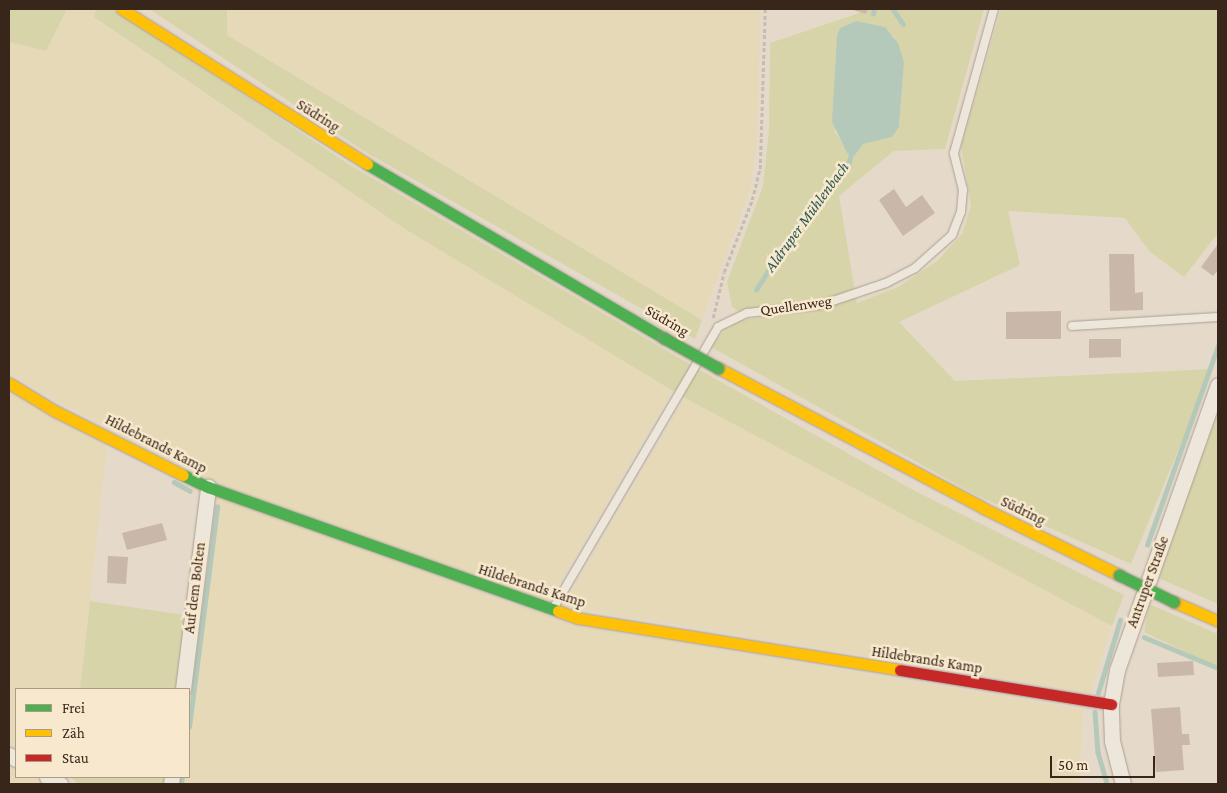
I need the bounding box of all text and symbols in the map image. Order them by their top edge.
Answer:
street label: Südring [293,96,343,136]
water label: Aldruper Mühlenbach [761,158,853,276]
street label: Quellenweg [759,292,833,320]
street label: Südring [642,301,692,341]
street label: Hildebrands Kamp [102,411,210,477]
street label: Südring [998,493,1048,529]
street label: Antruper Straße [1123,534,1173,630]
street label: Auf dem Bolten [180,541,210,635]
street label: Hildebrands Kamp [476,560,588,612]
street label: Hildebrands Kamp [870,642,984,678]
legend [15,688,190,778]
text: Frei [62,700,85,716]
text: Zäh [62,725,85,741]
scale bar [1052,746,1157,778]
text: Stau [62,750,89,766]
text: 50 m [1058,757,1088,773]

